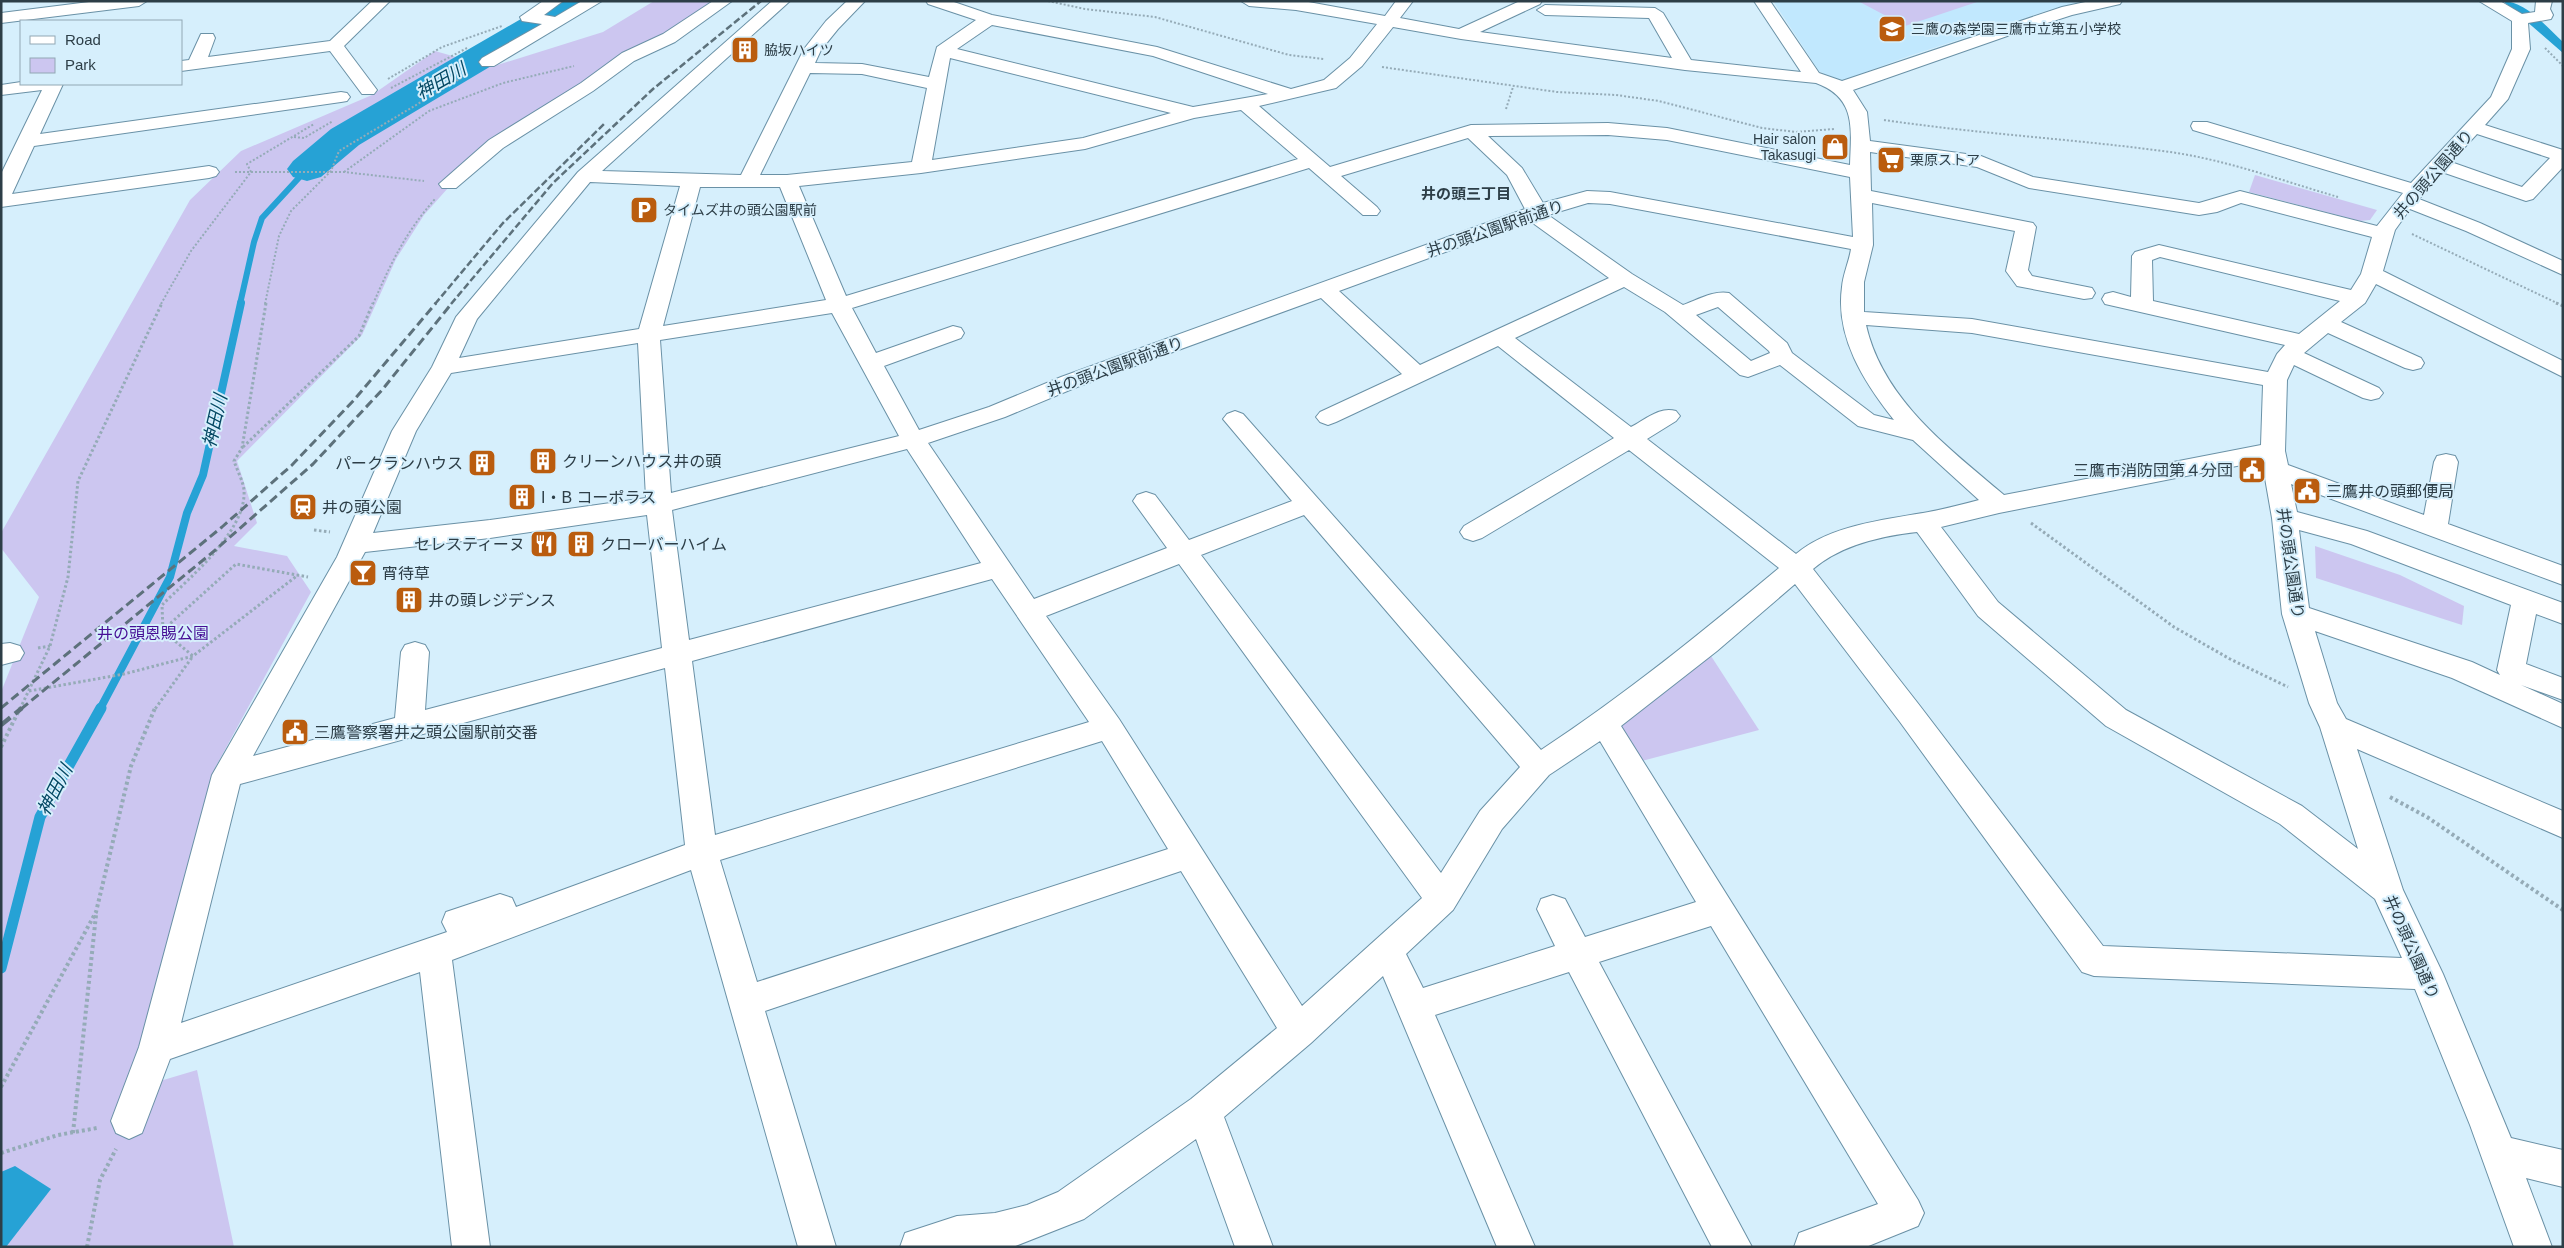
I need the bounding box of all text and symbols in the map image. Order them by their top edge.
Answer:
school or university icon: 三鷹の森学園三鷹市立第五小学校 [1877,14,1907,44]
legend [20,20,182,85]
place label: 三鷹の森学園三鷹市立第五小学校 [1911,21,2121,37]
text: Road [65,31,101,48]
building icon: 脇坂ハイツ [730,35,760,65]
place label: 脇坂ハイツ [764,42,834,58]
text: Park [65,56,96,73]
water label: 神田川 [413,58,471,103]
street label: 井の頭公園通り [2390,126,2477,222]
place label: Hair salon Takasugi [1753,131,1816,163]
shop icon: Hair salon Takasugi [1820,132,1850,162]
supermarket icon: 栗原ストア [1876,145,1906,175]
place label: 栗原ストア [1910,152,1980,168]
district label: 井の頭三丁目 [1421,185,1511,202]
parking icon: タイムズ井の頭公園駅前 [629,195,659,225]
street label: 井の頭公園駅前通り [1424,197,1566,260]
place label: タイムズ井の頭公園駅前 [663,202,817,218]
street label: 井の頭公園駅前通り [1045,334,1186,399]
water label: 神田川 [199,390,231,450]
building icon: クリーンハウス井の頭 [528,446,558,476]
building icon: パークランハウス [467,448,497,478]
place label: クリーンハウス井の頭 [562,453,721,470]
place label: パークランハウス [335,455,463,472]
public building icon: 三鷹市消防団第４分団 [2237,455,2267,485]
place label: 三鷹市消防団第４分団 [2073,462,2233,479]
public building icon: 三鷹井の頭郵便局 [2292,476,2322,506]
building icon: I・B コーポラス [507,482,537,512]
place label: 三鷹井の頭郵便局 [2326,483,2454,500]
place label: I・B コーポラス [541,489,656,506]
station icon: 井の頭公園 [288,492,318,522]
place label: 井の頭公園 [322,499,402,516]
street label: 井の頭公園通り [2274,506,2307,620]
restaurant icon: セレスティーヌ [529,529,559,559]
building icon: クローバーハイム [566,529,596,559]
place label: セレスティーヌ [414,536,525,553]
place label: クローバーハイム [600,536,727,553]
bar icon: 宵待草 [348,558,378,588]
place label: 宵待草 [382,565,430,582]
building icon: 井の頭レジデンス [394,585,424,615]
place label: 井の頭レジデンス [428,592,556,609]
park label: 井の頭恩賜公園 [97,625,209,642]
public building icon: 三鷹警察署井之頭公園駅前交番 [280,717,310,747]
place label: 三鷹警察署井之頭公園駅前交番 [314,724,538,741]
water label: 神田川 [34,760,77,819]
street label: 井の頭公園通り [2381,893,2442,1002]

